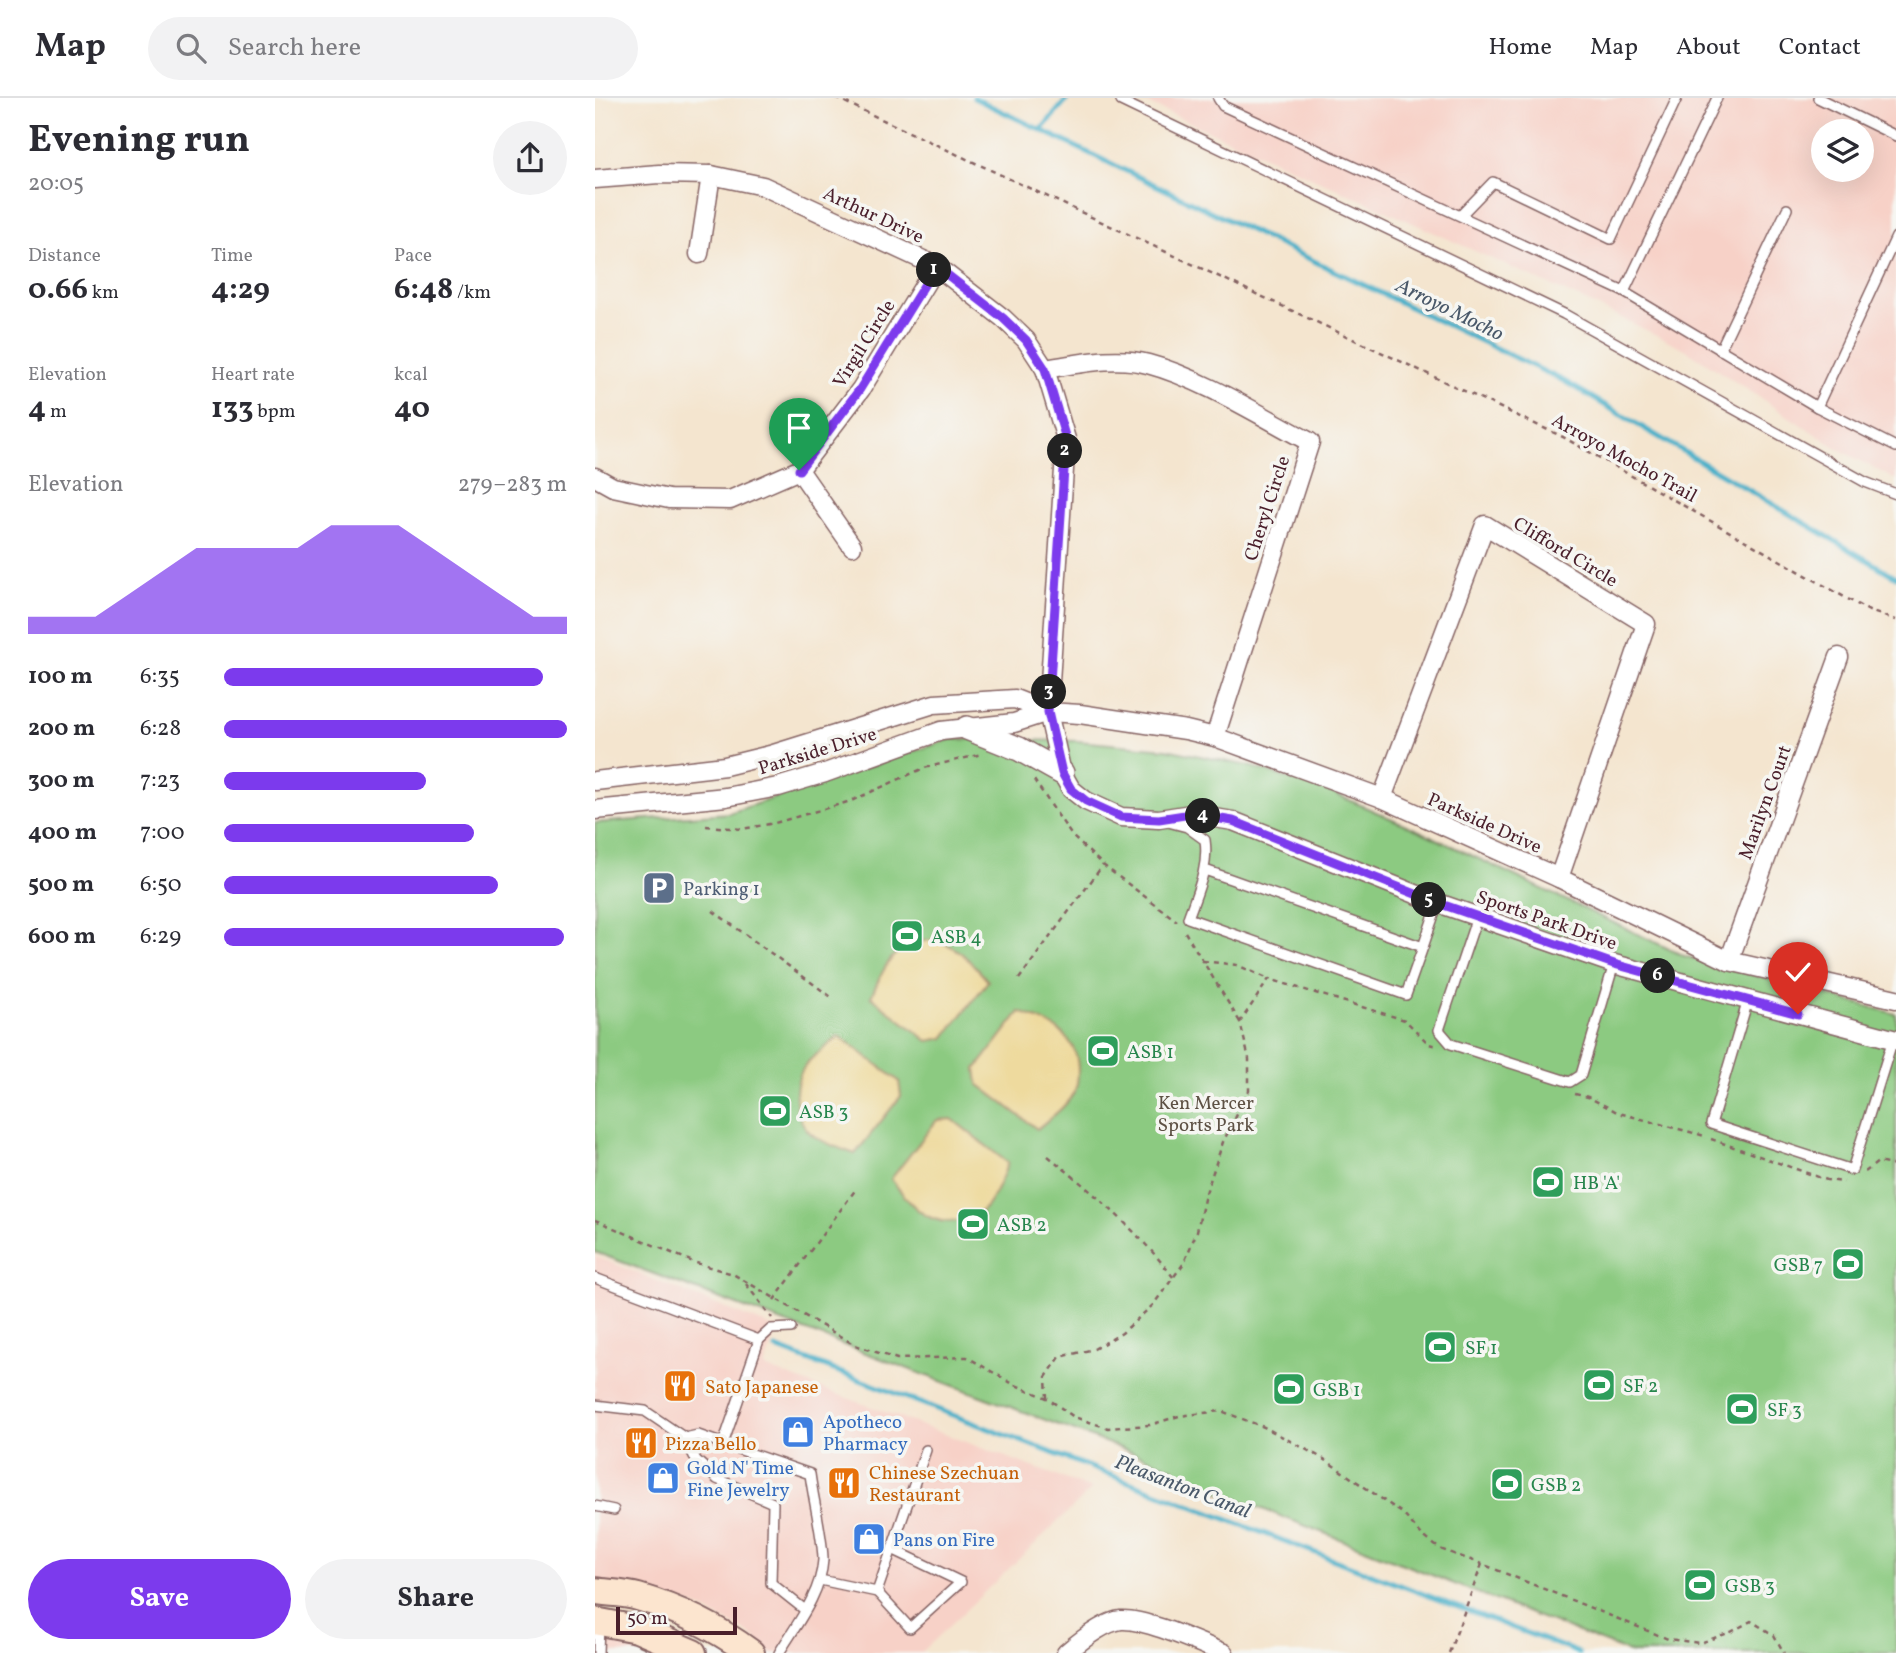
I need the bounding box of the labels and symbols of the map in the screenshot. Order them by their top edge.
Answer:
street label: Arthur Drive [819,181,928,250]
pin: 1 [917,252,951,288]
water label: Arroyo Mocho [1390,271,1508,349]
street label: Virgil Circle [827,295,902,393]
pin [769,398,829,470]
street label: Arroyo Mocho Trail [1547,408,1702,510]
pin: 2 [1047,434,1083,468]
street label: Cheryl Circle [1239,453,1297,565]
street label: Clifford Circle [1508,511,1622,594]
pin: 3 [1031,674,1067,710]
street label: Parkside Drive [755,722,880,782]
street label: Marilyn Court [1733,742,1799,863]
street label: Parkside Drive [1423,787,1545,861]
pin: 4 [1185,798,1221,834]
parking icon: Parking 1 [640,869,678,907]
place label: Parking 1 [683,877,760,903]
pin: 5 [1411,882,1447,918]
street label: Sports Park Drive [1473,885,1620,957]
sports icon: ASB 4 [888,917,926,955]
place label: ASB 4 [931,925,982,951]
pin [1768,942,1828,1014]
pin: 6 [1641,958,1675,994]
sports icon: ASB 1 [1084,1032,1122,1070]
place label: ASB 1 [1127,1040,1174,1066]
park label: Ken Mercer Sports Park [1158,1091,1254,1139]
sports icon: ASB 3 [756,1092,794,1130]
place label: ASB 3 [799,1100,848,1126]
sports icon: HB 'A' [1529,1163,1567,1201]
place label: HB 'A' [1573,1171,1620,1197]
sports icon: ASB 2 [954,1205,992,1243]
place label: ASB 2 [997,1213,1047,1239]
sports icon: GSB 7 [1829,1245,1867,1283]
place label: GSB 7 [1774,1253,1823,1279]
sports icon: SF 1 [1421,1328,1459,1366]
place label: SF 1 [1465,1336,1497,1362]
sports icon: SF 2 [1580,1366,1618,1404]
restaurant icon: Sato Japanese [661,1367,699,1405]
sports icon: GSB 1 [1270,1370,1308,1408]
place label: SF 2 [1623,1374,1658,1400]
place label: Sato Japanese [705,1375,819,1401]
place label: GSB 1 [1313,1378,1360,1404]
sports icon: SF 3 [1723,1390,1761,1428]
place label: SF 3 [1767,1398,1802,1424]
place label: Apotheco Pharmacy [823,1410,908,1458]
shop icon: Apotheco Pharmacy [779,1413,817,1451]
restaurant icon: Pizza Bello [622,1424,660,1462]
place label: Pizza Bello [665,1432,756,1458]
water label: Pleasanton Canal [1110,1448,1255,1527]
place label: Gold N' Time Fine Jewelry [687,1456,794,1504]
shop icon: Gold N' Time Fine Jewelry [644,1459,682,1497]
place label: Chinese Szechuan Restaurant [869,1461,1020,1509]
restaurant icon: Chinese Szechuan Restaurant [825,1464,863,1502]
sports icon: GSB 2 [1488,1465,1526,1503]
place label: GSB 2 [1531,1473,1581,1499]
shop icon: Pans on Fire [850,1520,888,1558]
place label: Pans on Fire [893,1528,995,1554]
sports icon: GSB 3 [1681,1566,1719,1604]
place label: GSB 3 [1725,1574,1775,1600]
scale bar [616,1604,737,1636]

